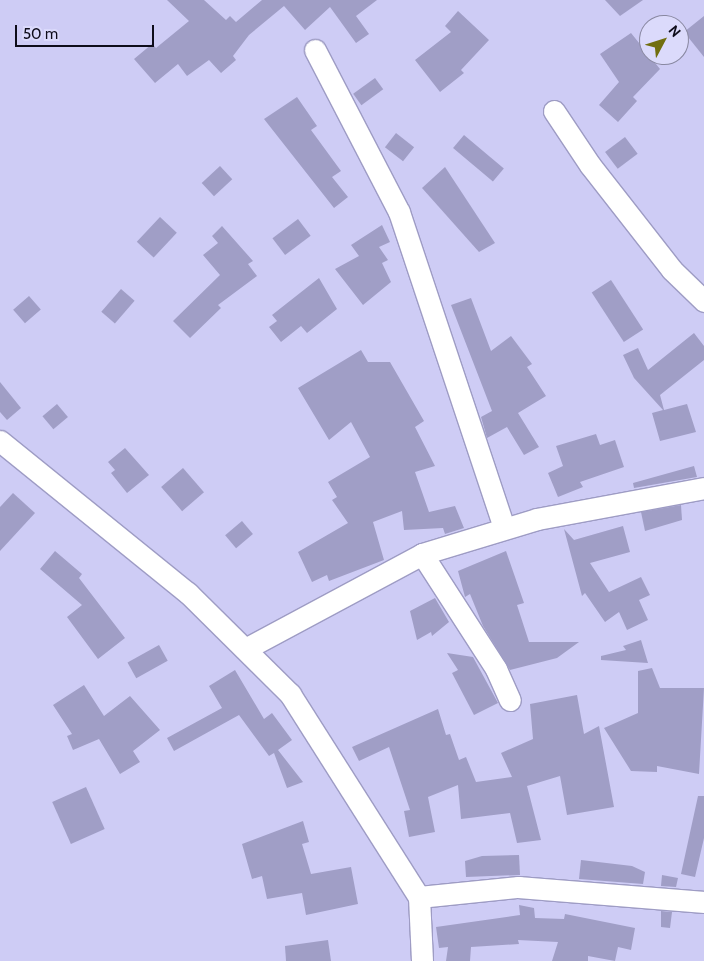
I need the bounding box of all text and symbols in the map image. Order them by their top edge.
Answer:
scale bar [18,15,156,47]
north arrow [639,15,689,65]
text: N [665,21,685,41]
text: 50 m [23,25,58,43]

